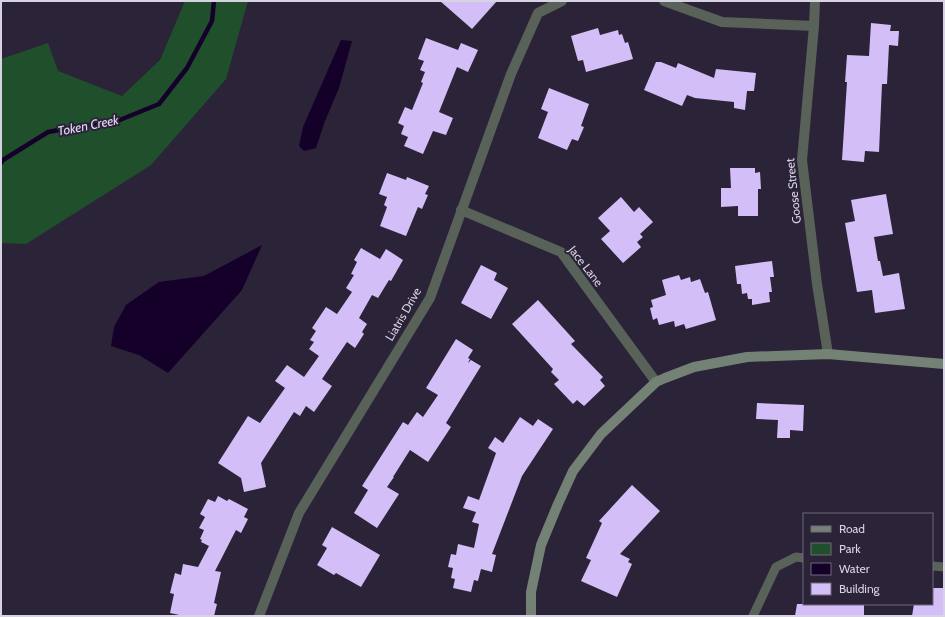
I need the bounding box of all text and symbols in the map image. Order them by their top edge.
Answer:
water label: Token Creek [56,111,120,139]
street label: Goose Street [782,157,804,225]
street label: Jace Lane [565,242,607,289]
street label: Liatris Drive [382,285,424,343]
legend [803,513,933,605]
text: Road [839,521,865,536]
text: Park [839,541,861,556]
text: Water [839,561,870,576]
text: Building [839,581,881,596]

